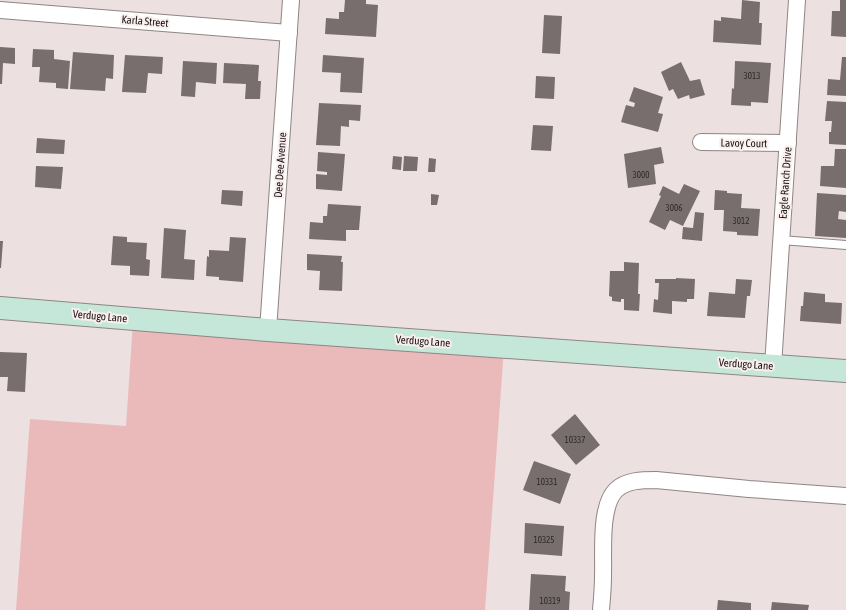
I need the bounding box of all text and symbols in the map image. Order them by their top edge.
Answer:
street label: Karla Street [121,13,169,29]
house number: 3013 [744,71,760,81]
street label: Dee Dee Avenue [272,132,288,198]
street label: Lavoy Court [721,137,767,149]
street label: Eagle Ranch Drive [777,147,793,219]
house number: 3000 [633,170,649,180]
house number: 3006 [666,203,682,213]
house number: 3012 [733,216,749,226]
street label: Verdugo Lane [72,308,128,324]
street label: Verdugo Lane [395,333,451,349]
street label: Verdugo Lane [718,356,774,372]
house number: 10337 [564,435,586,445]
house number: 10331 [536,477,558,487]
house number: 10325 [533,535,555,545]
house number: 10319 [539,596,561,606]

